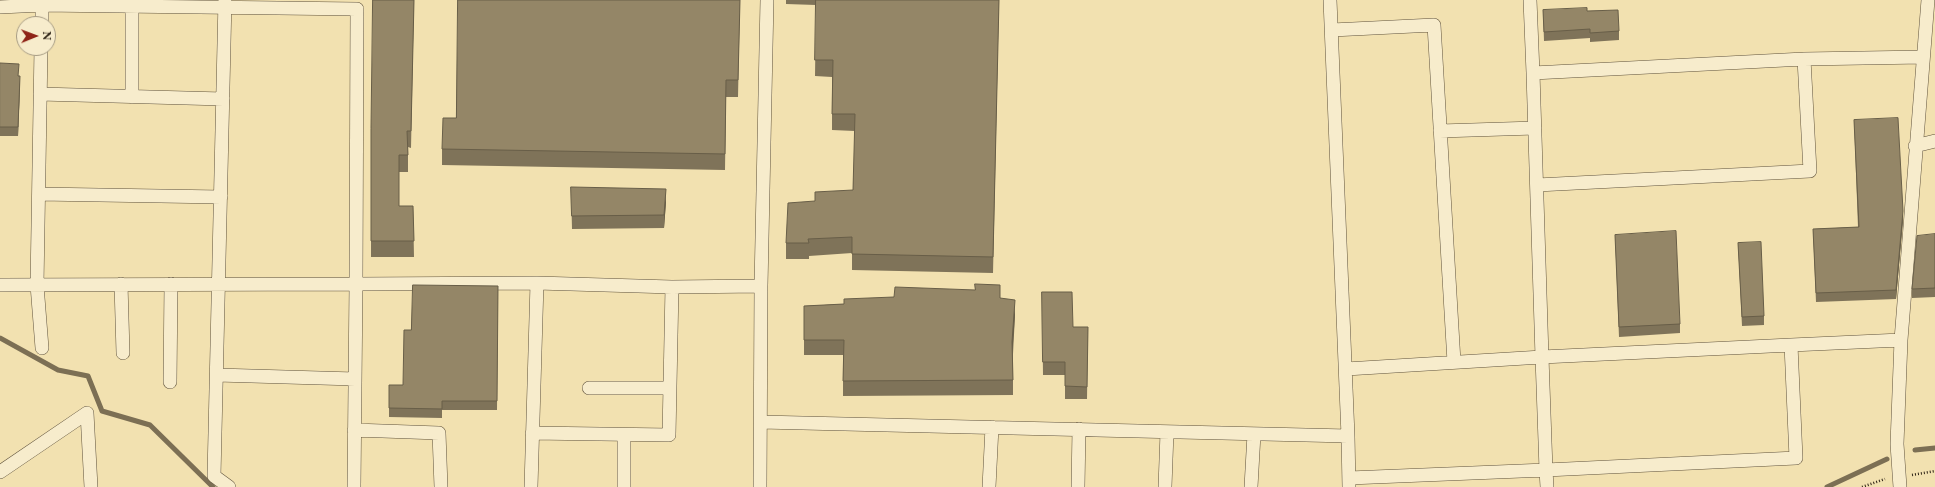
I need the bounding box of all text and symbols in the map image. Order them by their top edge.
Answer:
north arrow [16,16,56,56]
text: N [40,31,54,40]

